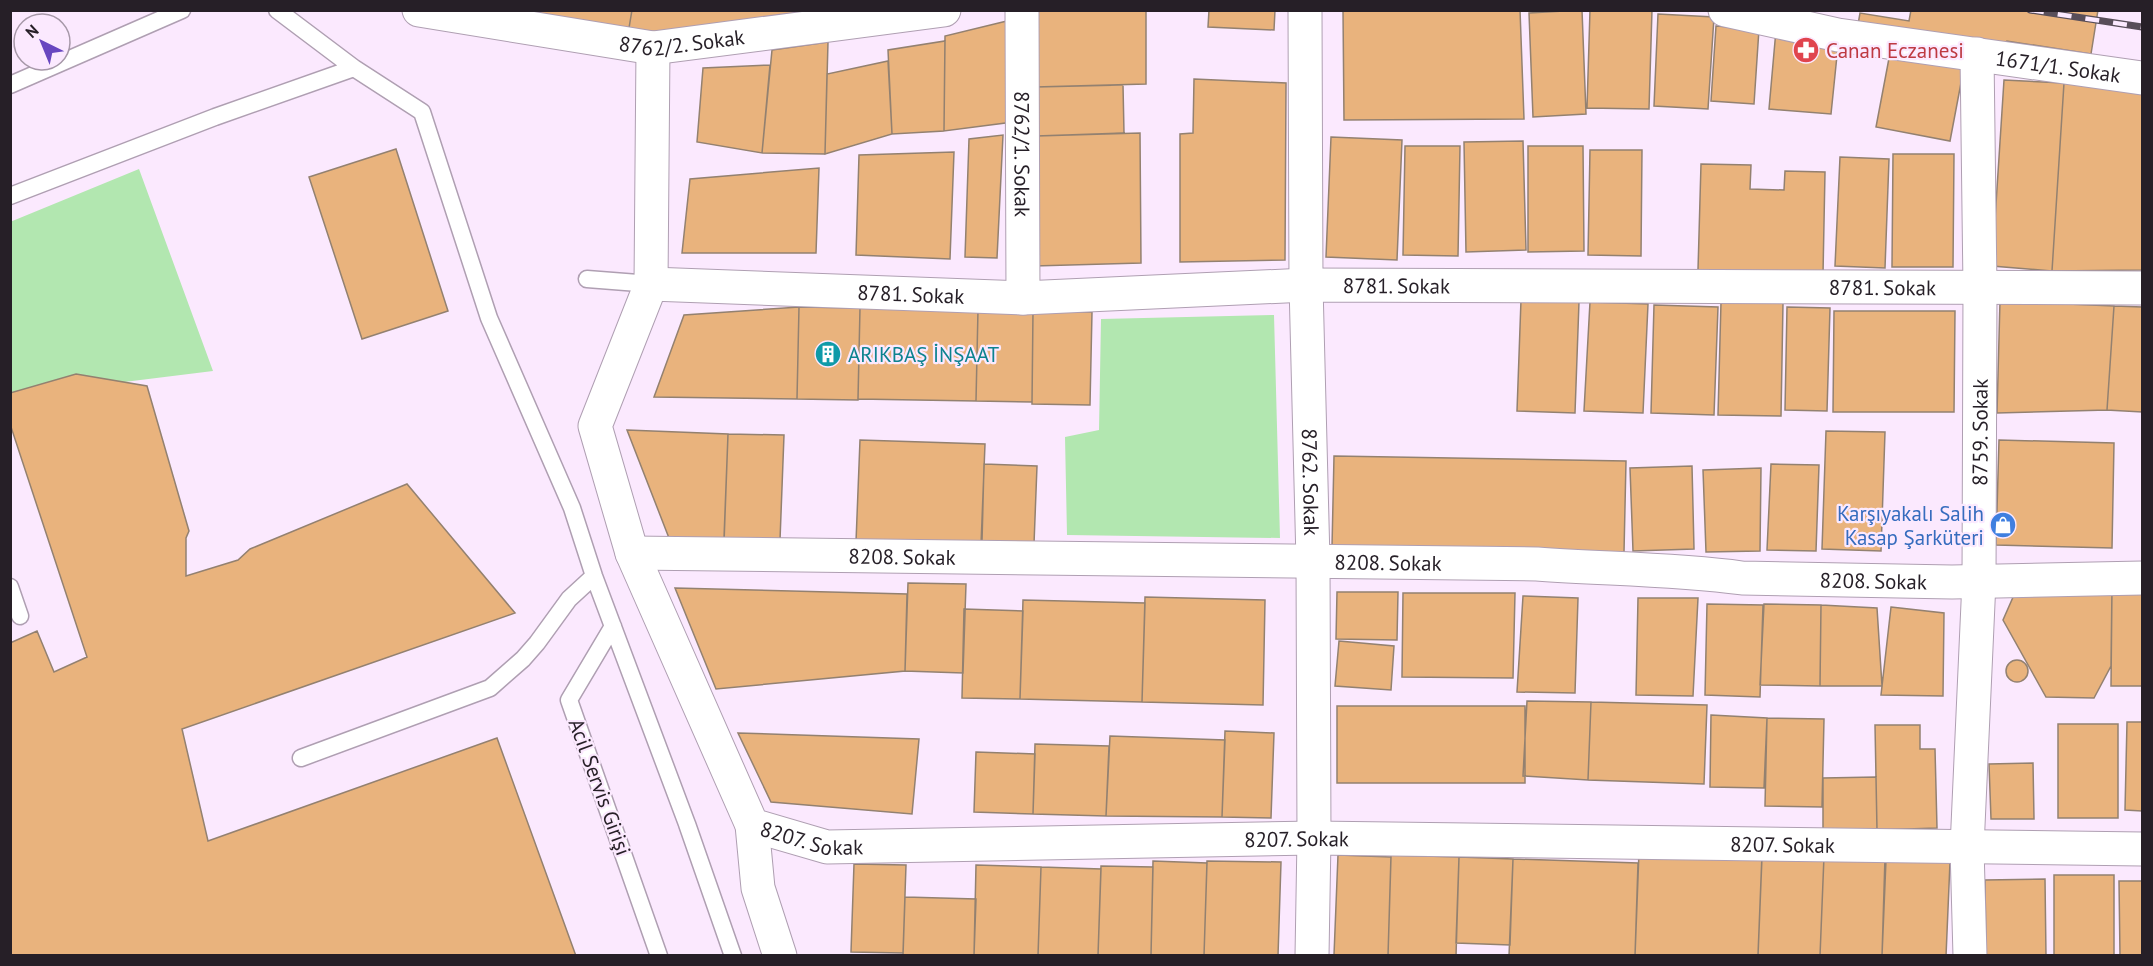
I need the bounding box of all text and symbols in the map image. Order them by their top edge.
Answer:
north arrow [12,12,72,72]
text: N [21,20,42,42]
street label: 8762/2. Sokak [617,23,746,61]
pharmacy icon: Canan Eczanesi [1791,35,1821,65]
place label: Canan Eczanesi [1826,37,1964,64]
street label: 1671/1. Sokak [1994,44,2122,88]
street label: 8762/1. Sokak [1009,91,1036,217]
street label: 8781. Sokak [1343,272,1450,299]
street label: 8781. Sokak [1829,273,1936,301]
street label: 8781. Sokak [857,278,965,309]
building icon: ARIKBAŞ İNŞAAT [813,339,843,369]
place label: ARIKBAŞ İNŞAAT [848,341,1000,368]
street label: 8759. Sokak [1966,379,1993,486]
street label: 8762. Sokak [1296,428,1326,536]
place label: Karşıyakalı Salih Kasap Şarküteri [1837,500,1984,551]
shop icon: Karşıyakalı Salih Kasap Şarküteri [1988,510,2018,540]
street label: 8208. Sokak [848,542,956,570]
street label: 8208. Sokak [1334,548,1442,576]
street label: 8208. Sokak [1820,566,1927,595]
street label: Acil Servis Girişi [563,715,637,859]
street label: 8207. Sokak [757,815,863,862]
street label: 8207. Sokak [1244,824,1349,853]
street label: 8207. Sokak [1730,830,1835,858]

